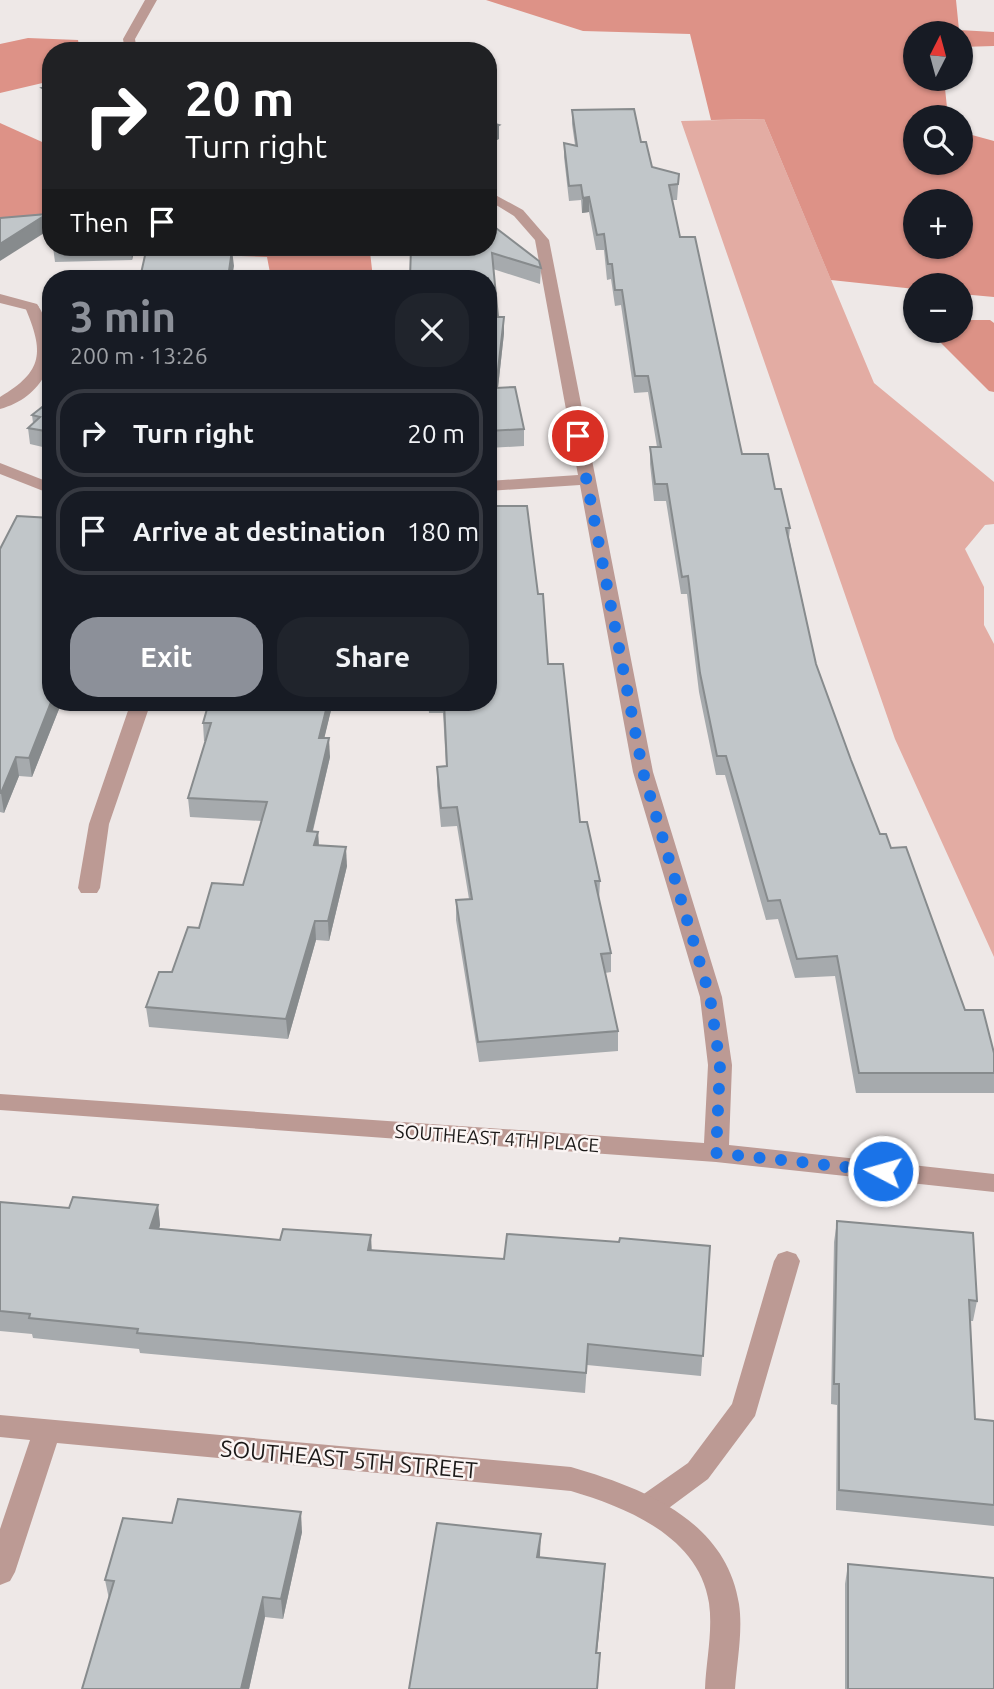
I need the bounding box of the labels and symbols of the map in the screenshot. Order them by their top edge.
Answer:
north arrow [903,21,973,91]
pin [548,406,608,466]
street label: SOUTHEAST 4TH PLACE [394,1120,600,1156]
position arrow [846,1134,920,1208]
street label: SOUTHEAST 5TH STREET [219,1435,479,1483]

